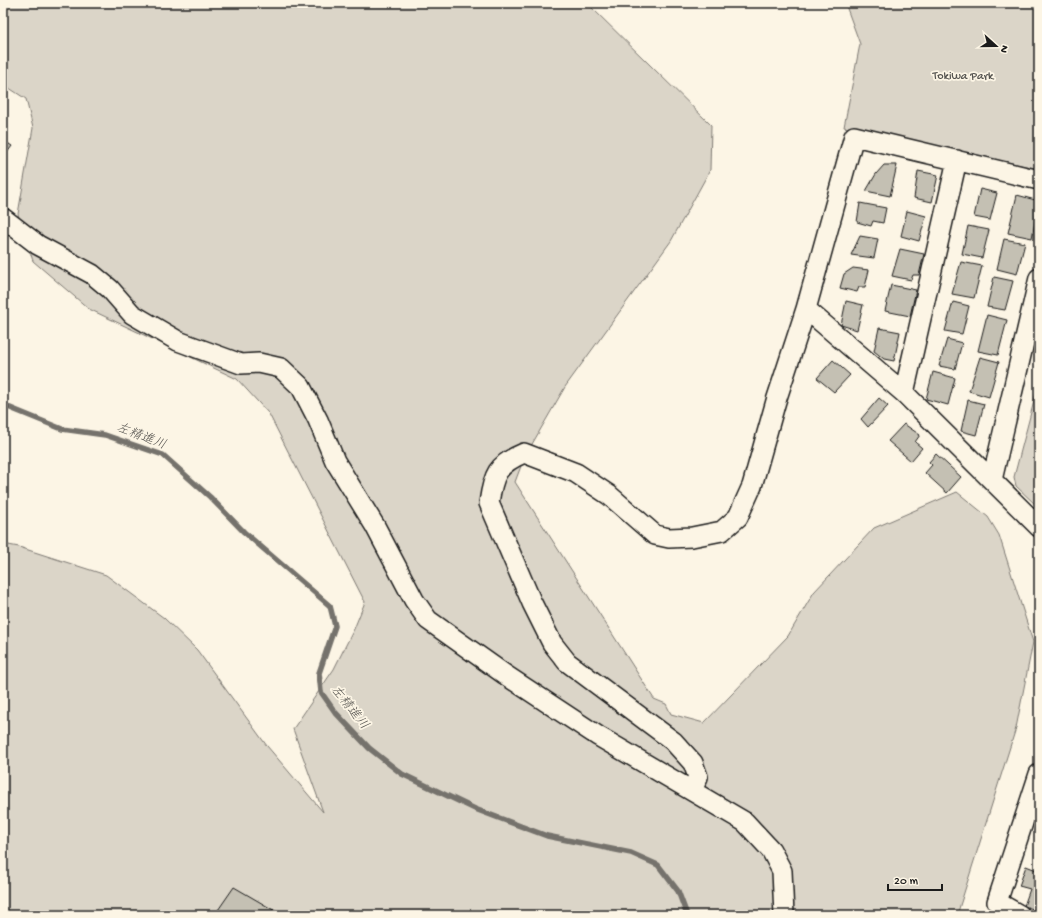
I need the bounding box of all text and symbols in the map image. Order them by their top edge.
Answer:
north arrow [976,26,1016,66]
text: N [997,43,1010,54]
park label: Tokiwa Park [932,70,995,84]
water label: 左精進川 [114,420,168,453]
water label: 左精進川 [327,682,372,733]
scale bar [888,866,942,892]
text: 20 m [894,875,919,889]

